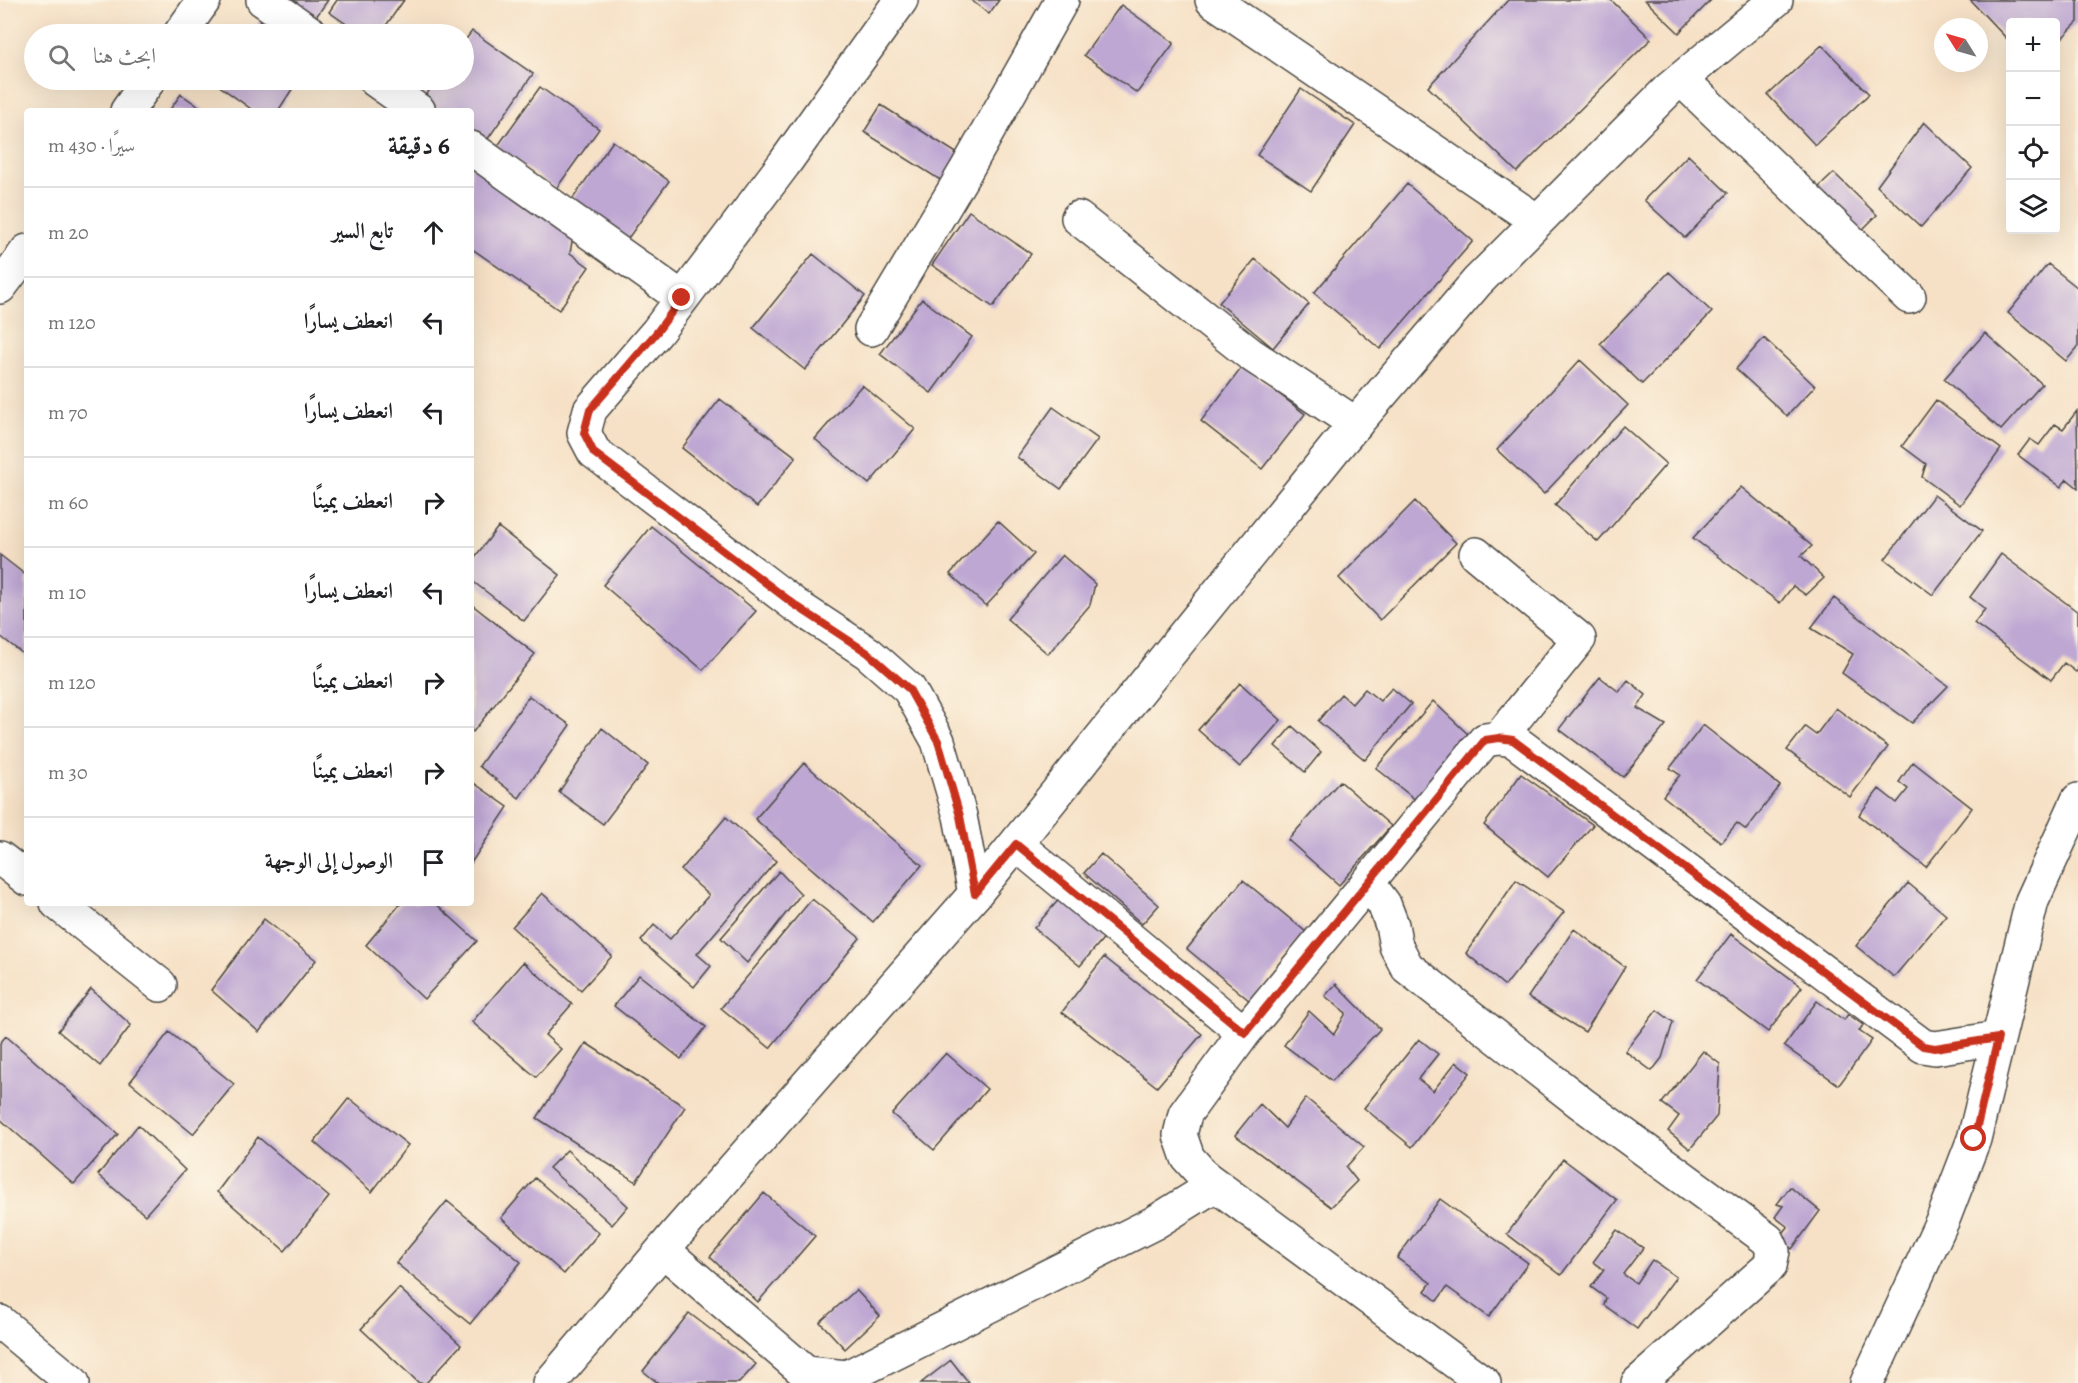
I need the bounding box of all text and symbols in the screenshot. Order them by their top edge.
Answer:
north arrow [1934,18,1988,72]
map controls [2006,18,2060,234]
button: + [2006,18,2060,72]
search box [24,24,474,90]
icon: search [45,41,78,74]
text: ابحث هنا [93,41,156,71]
button: − [2006,72,2060,126]
button: locate [2006,126,2060,180]
text: 6 دقيقة [388,128,450,163]
text: سيرًا · 430 m [48,132,135,159]
button: layers [2006,180,2060,234]
text: تابع السير [332,216,393,246]
icon: ahead [417,216,450,249]
text: 20 m [48,219,89,246]
route end [668,284,694,310]
text: انعطف يسارًا [304,306,393,336]
icon: left [417,306,450,339]
text: 120 m [48,309,96,336]
text: انعطف يسارًا [304,396,393,426]
icon: left [417,396,450,429]
text: 70 m [48,399,88,426]
text: انعطف يمينًا [313,486,393,516]
icon: right [417,486,450,519]
text: 60 m [48,489,89,516]
text: انعطف يسارًا [304,576,393,606]
icon: left [417,576,450,609]
text: 10 m [48,579,86,606]
text: انعطف يمينًا [313,666,393,696]
icon: right [417,666,450,699]
text: 120 m [48,669,96,696]
text: انعطف يمينًا [313,756,393,786]
icon: right [417,756,450,789]
text: 30 m [48,759,88,786]
text: الوصول إلى الوجهة [265,846,393,876]
icon: arrive [417,846,450,879]
route start [1960,1125,1986,1151]

